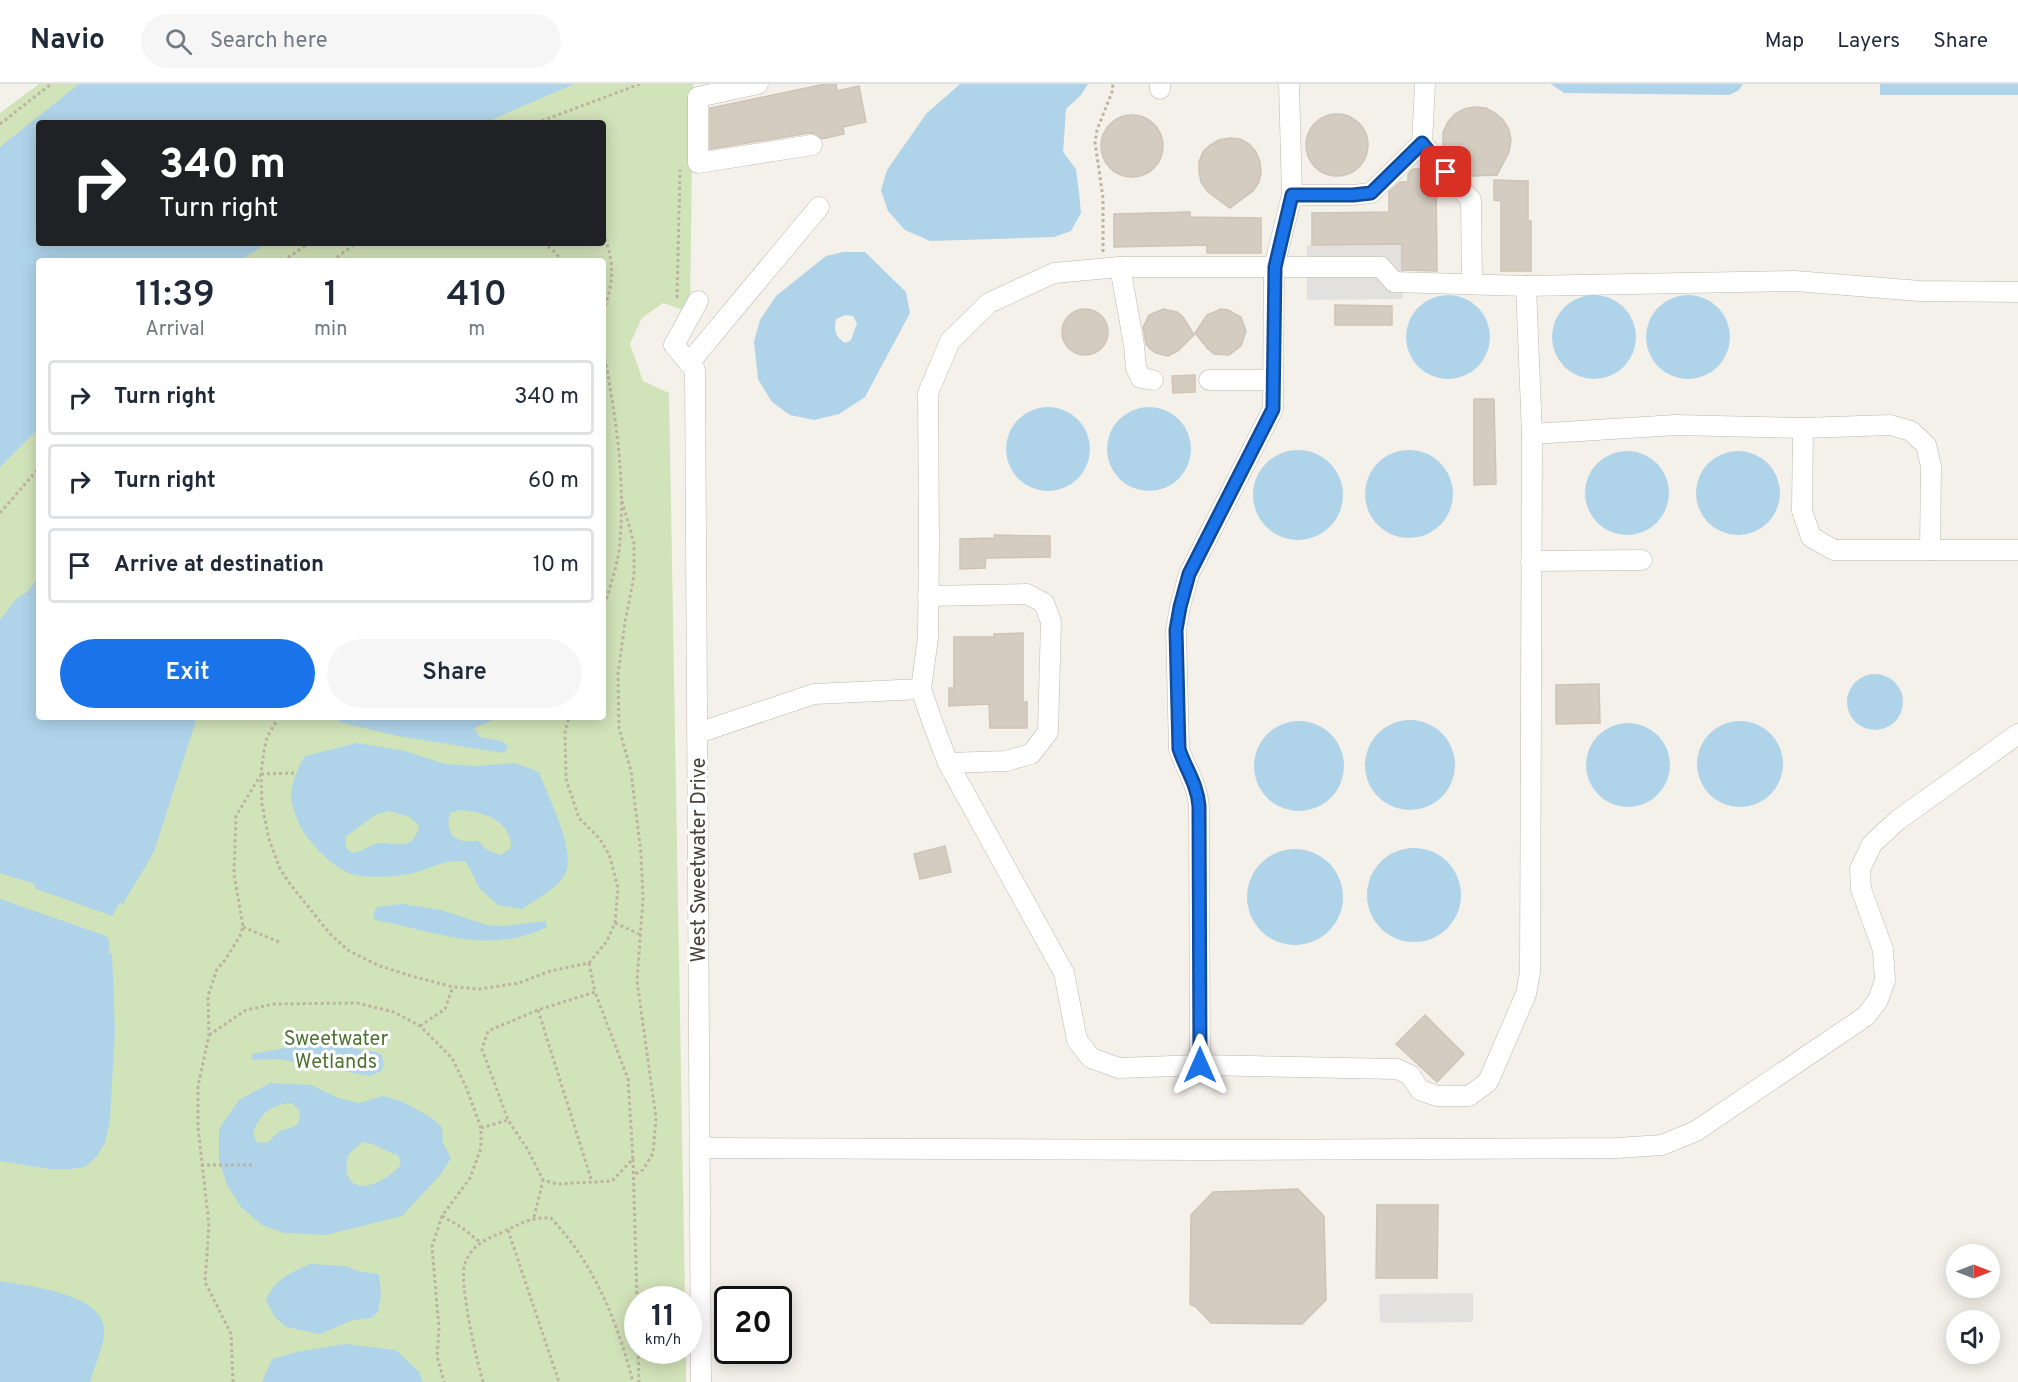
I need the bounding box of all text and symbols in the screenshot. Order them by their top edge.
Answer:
search box [141,14,561,68]
text: Navio [30,23,105,59]
icon: search [162,25,195,58]
text: Search here [210,28,327,55]
text: Map [1765,28,1804,55]
text: Layers [1837,28,1900,55]
text: Share [1933,28,1988,55]
text: 340 m [159,140,286,193]
icon: right [60,144,138,222]
pin [1420,146,1471,197]
icon: arrive [1429,155,1462,188]
text: Turn right [159,192,278,226]
text: 11:39 [135,273,215,319]
text: 1 [324,273,338,319]
text: 410 [446,273,507,319]
text: Arrival [145,317,205,343]
text: min [314,317,347,343]
text: m [468,317,485,343]
icon: right [63,381,96,414]
text: Turn right [114,384,216,411]
text: 340 m [514,384,579,411]
icon: right [63,465,96,498]
text: Turn right [114,468,216,495]
text: 60 m [528,468,579,495]
icon: arrive [63,549,96,582]
text: Arrive at destination [114,552,324,579]
text: 10 m [533,552,579,579]
button: Exit [60,639,315,708]
button: Share [327,639,582,708]
street label: West Sweetwater Drive [687,757,713,963]
park label: Sweetwater Wetlands [284,1027,389,1076]
position arrow [1168,1033,1232,1097]
north arrow [1946,1244,2000,1298]
map controls [1946,1244,2000,1364]
speed limit sign: 20 [714,1286,792,1364]
text: 11 [651,1299,675,1336]
button: sound [1946,1310,2000,1364]
text: km/h [645,1331,681,1350]

